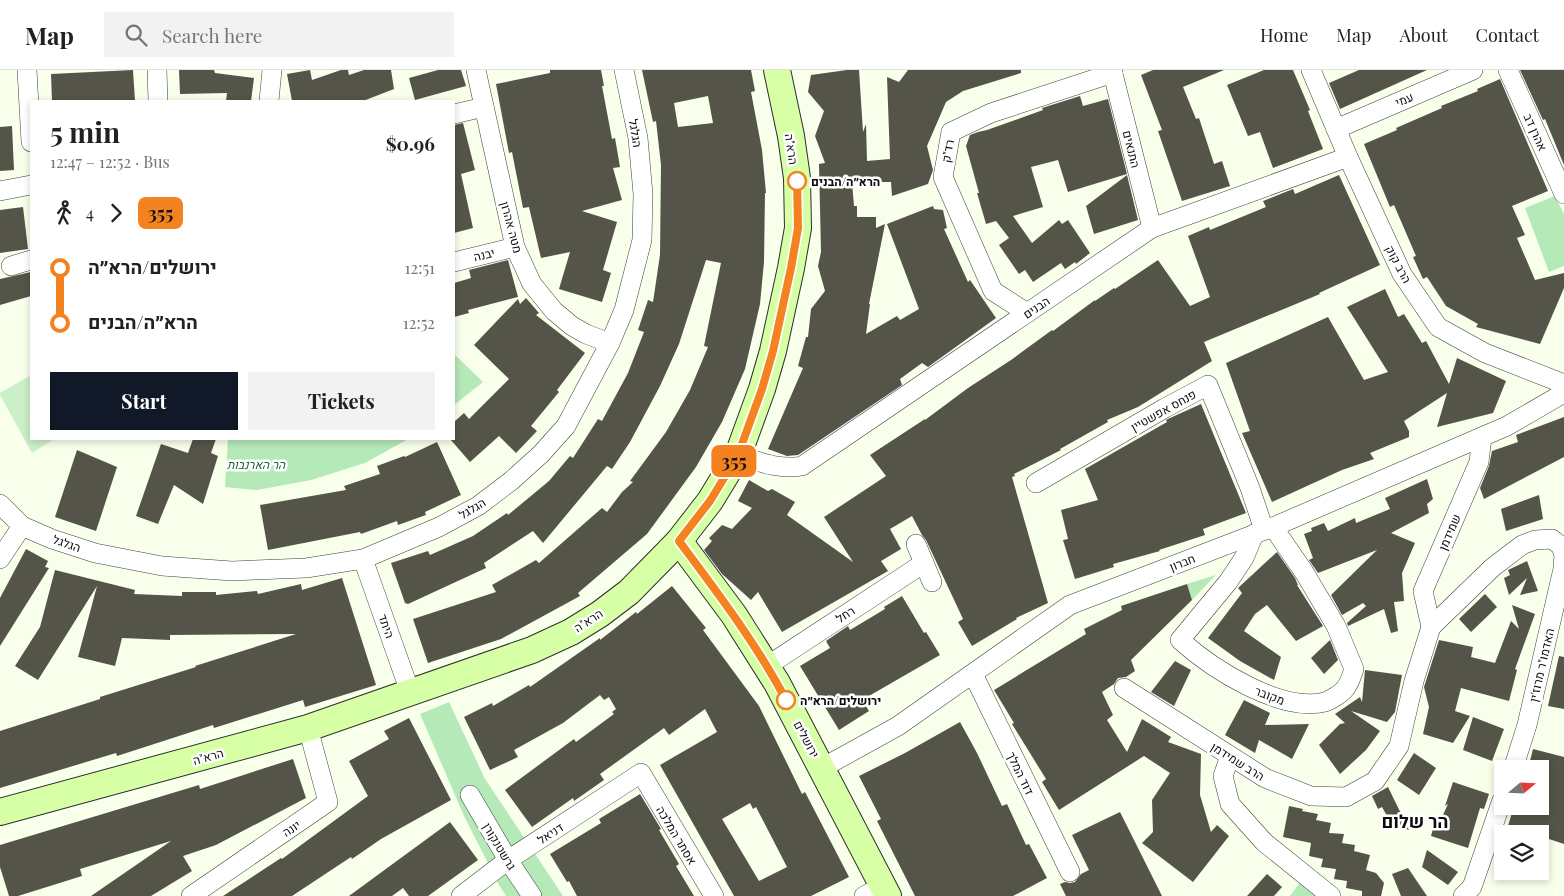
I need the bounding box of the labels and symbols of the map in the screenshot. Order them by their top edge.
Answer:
street label: עמי [1393,88,1415,110]
street label: אהרן דב [1521,111,1551,154]
street label: הגלגל [626,118,646,148]
street label: התנאים [1120,129,1144,169]
street label: הרא"ה [782,132,802,166]
street label: רד"ק [937,138,957,164]
marker: הרא״ה/הבנים [787,171,807,191]
place label: הרא״ה/הבנים [811,173,880,189]
street label: מטה אהרון [497,199,527,255]
street label: הרב קוק [1382,242,1416,286]
street label: יבנה [472,244,496,264]
street label: הבנים [1020,292,1052,322]
street label: פנחס אפשטיין [1127,385,1199,435]
line badge: 355 [705,445,763,477]
park label: הר הארנבות [227,456,286,472]
street label: הגלגל [456,494,488,522]
street label: שמידמן [1434,511,1464,553]
street label: הגלגל [51,531,83,555]
street label: חברון [1167,550,1197,574]
street label: רחל [833,602,857,626]
street label: הרא"ה [571,605,605,635]
street label: היתד [375,612,399,640]
street label: האדמו"ר מרוז'ין [1525,627,1557,703]
street label: מקובר [1253,682,1287,708]
marker: ירושלים/הרא״ה [776,690,796,710]
place label: ירושלים/הרא״ה [800,692,881,708]
street label: ירושלים [791,718,823,760]
street label: הרב שמידמן [1208,738,1268,784]
street label: הרא"ה [191,744,225,768]
street label: דוד המלך [1004,749,1038,797]
north arrow [1494,760,1549,815]
street label: אסתר המלכה [653,803,701,868]
district label: הר שלום [1381,809,1449,833]
street label: יונה [279,816,303,840]
street label: דניאל [534,819,566,847]
street label: גרשטנקורן [480,820,520,873]

